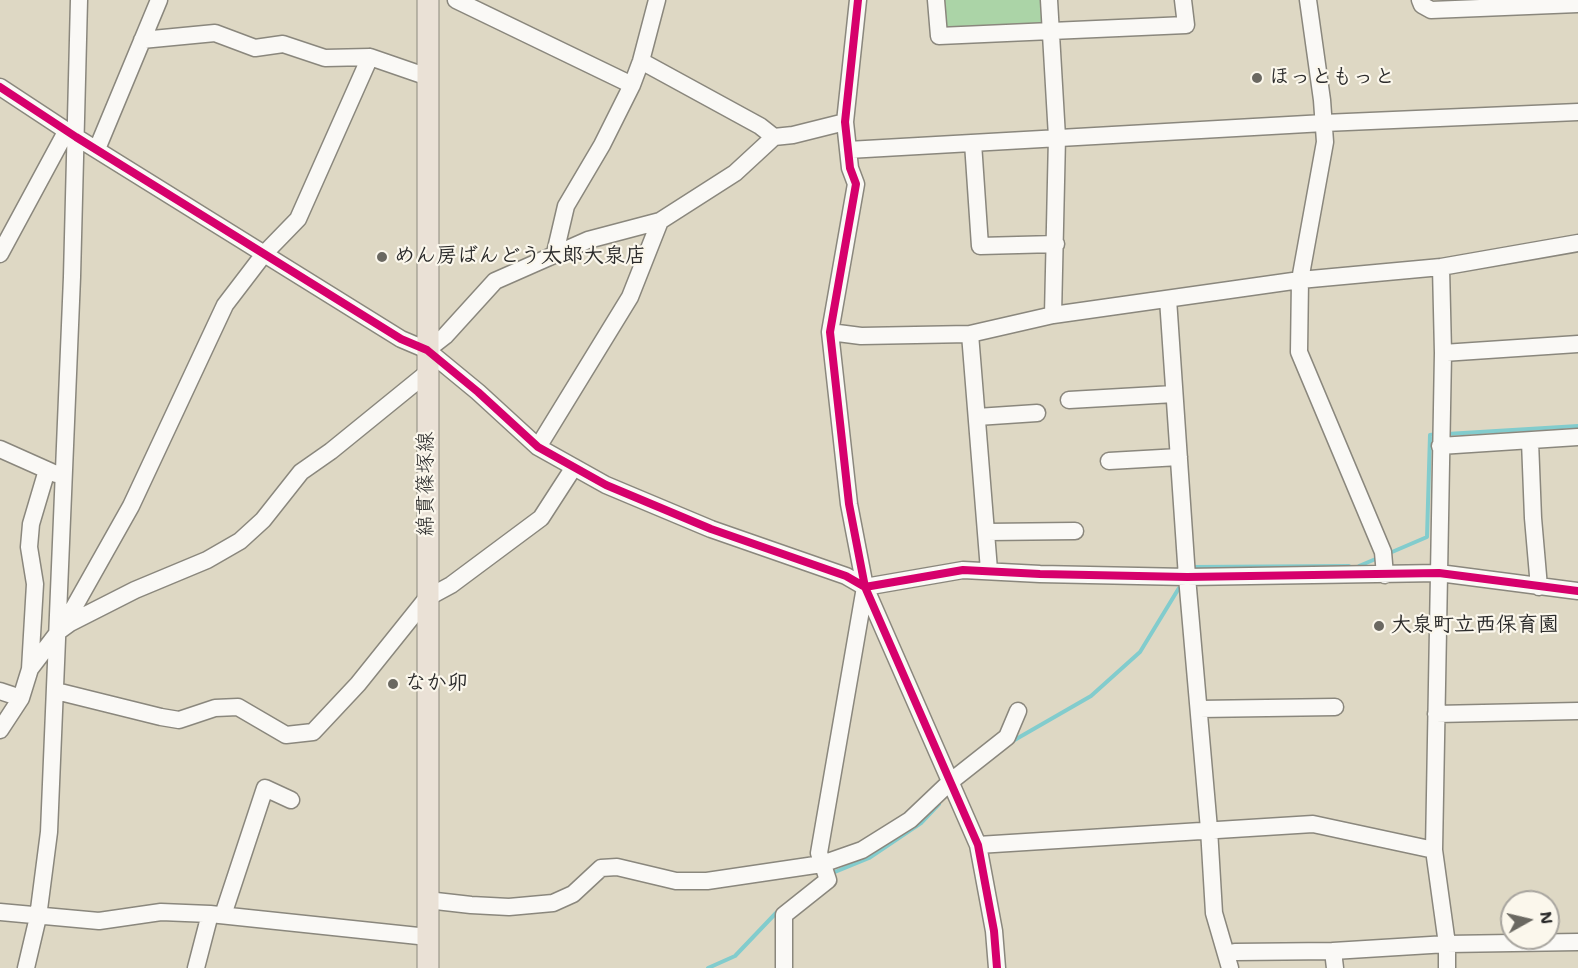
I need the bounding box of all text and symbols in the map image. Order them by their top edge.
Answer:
place label: ほっともっと [1269,65,1395,91]
marker: ほっともっと [1250,71,1264,85]
place label: めん房ばんどう太郎大泉店 [394,244,646,270]
marker: めん房ばんどう太郎大泉店 [375,250,389,264]
street label: 綿貫篠塚線 [414,432,440,536]
place label: 大泉町立西保育園 [1391,613,1559,639]
marker: 大泉町立西保育園 [1372,619,1386,633]
place label: なか卯 [405,671,468,697]
marker: なか卯 [386,677,400,691]
north arrow [1500,890,1560,950]
text: N [1535,910,1558,925]

